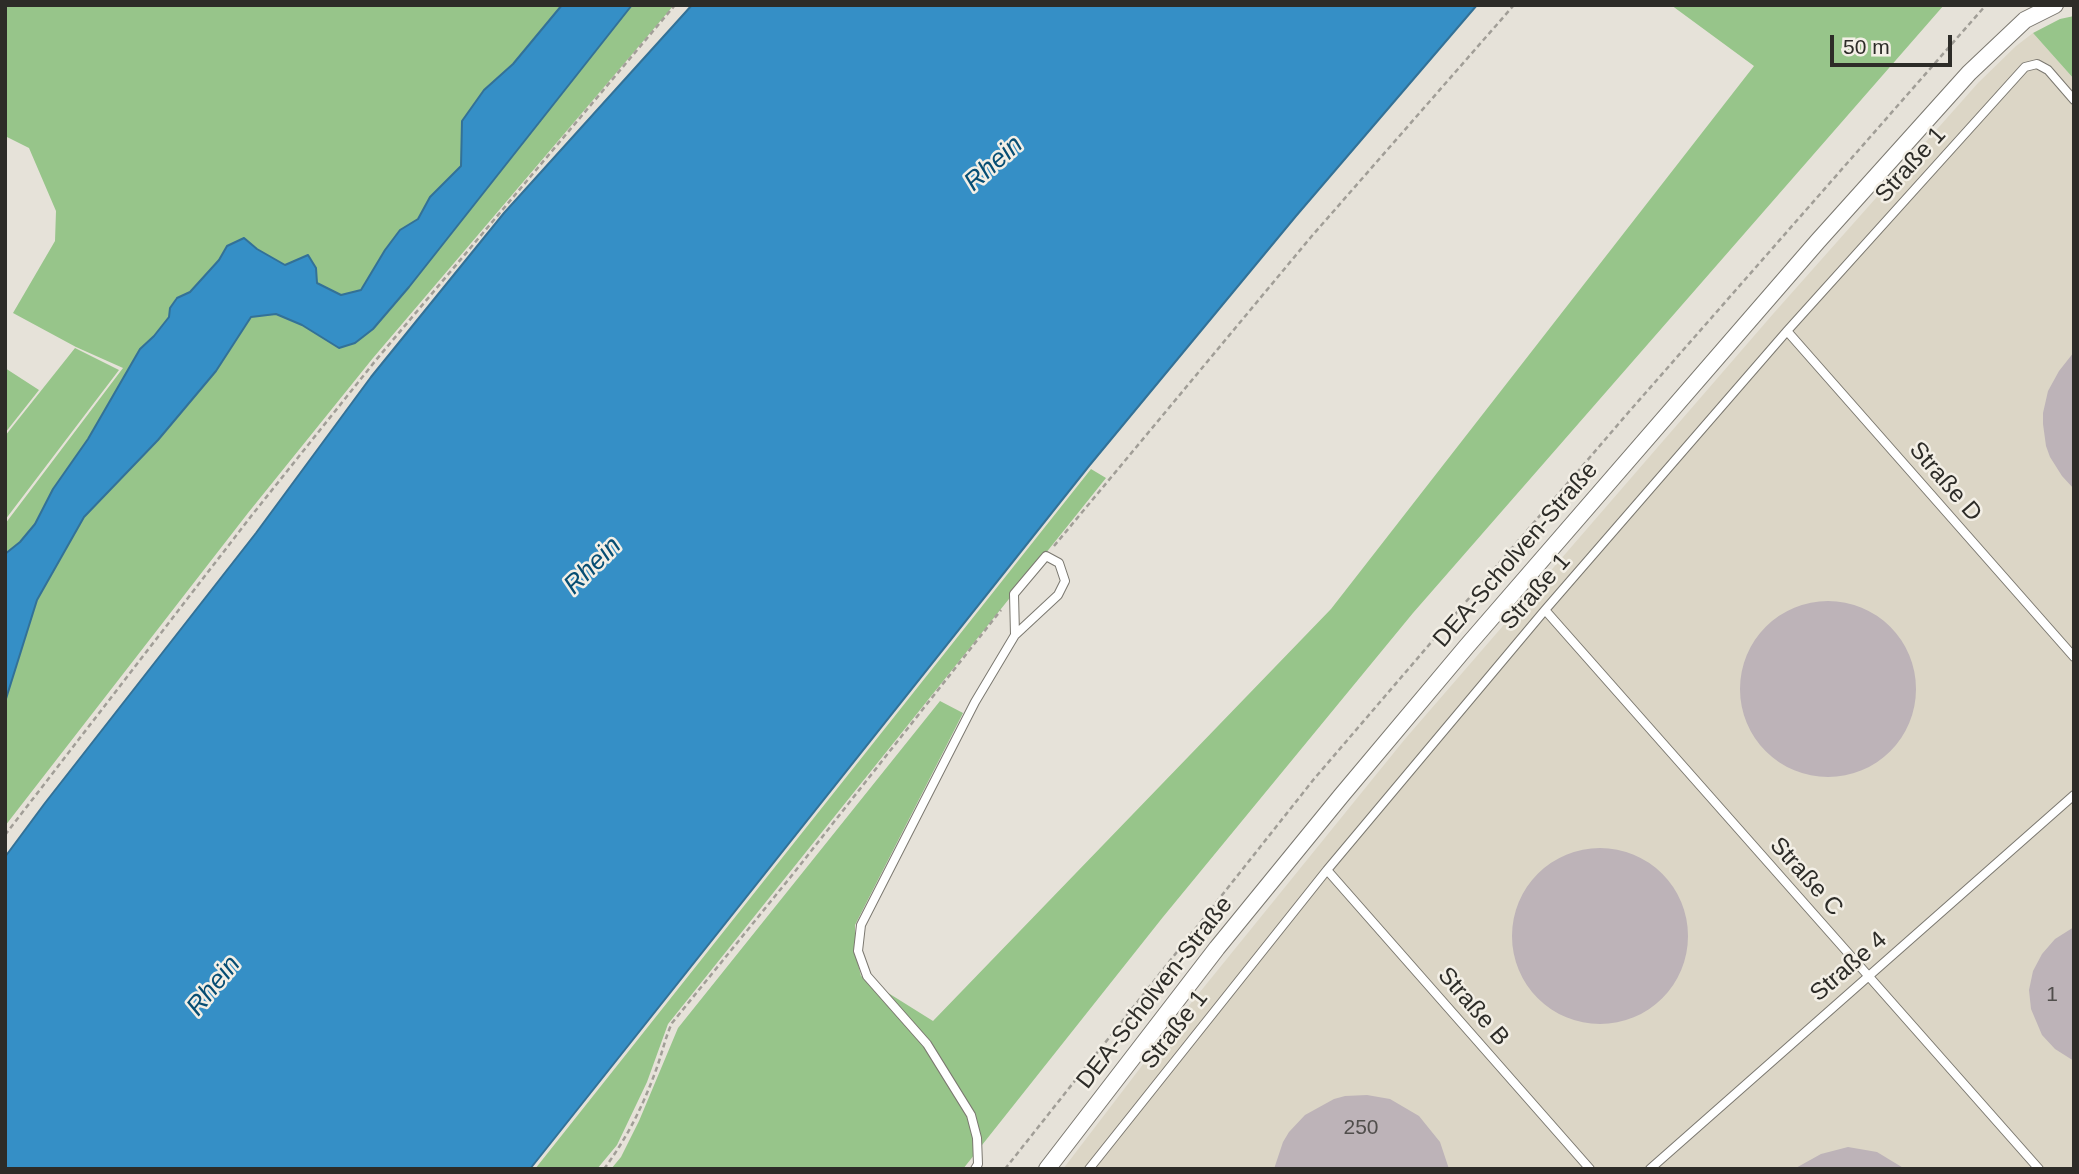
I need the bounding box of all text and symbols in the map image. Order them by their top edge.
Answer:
scale bar [1834,21,1956,65]
text: 50 m [1843,35,1890,58]
street label: Straße 1 [1870,121,1952,209]
water label: Rhein [958,130,1030,198]
street label: Straße D [1903,436,1987,528]
street label: DEA-Scholven-Straße [1428,456,1604,654]
water label: Rhein [558,531,628,601]
street label: Straße 1 [1495,548,1577,636]
street label: Straße C [1763,832,1849,922]
street label: DEA-Scholven-Straße [1071,891,1239,1095]
street label: Straße 4 [1805,926,1893,1008]
water label: Rhein [181,950,247,1022]
street label: Straße B [1431,962,1515,1052]
house number: 1 [2046,982,2058,1008]
street label: Straße 1 [1135,985,1215,1075]
house number: 250 [1343,1115,1379,1141]

